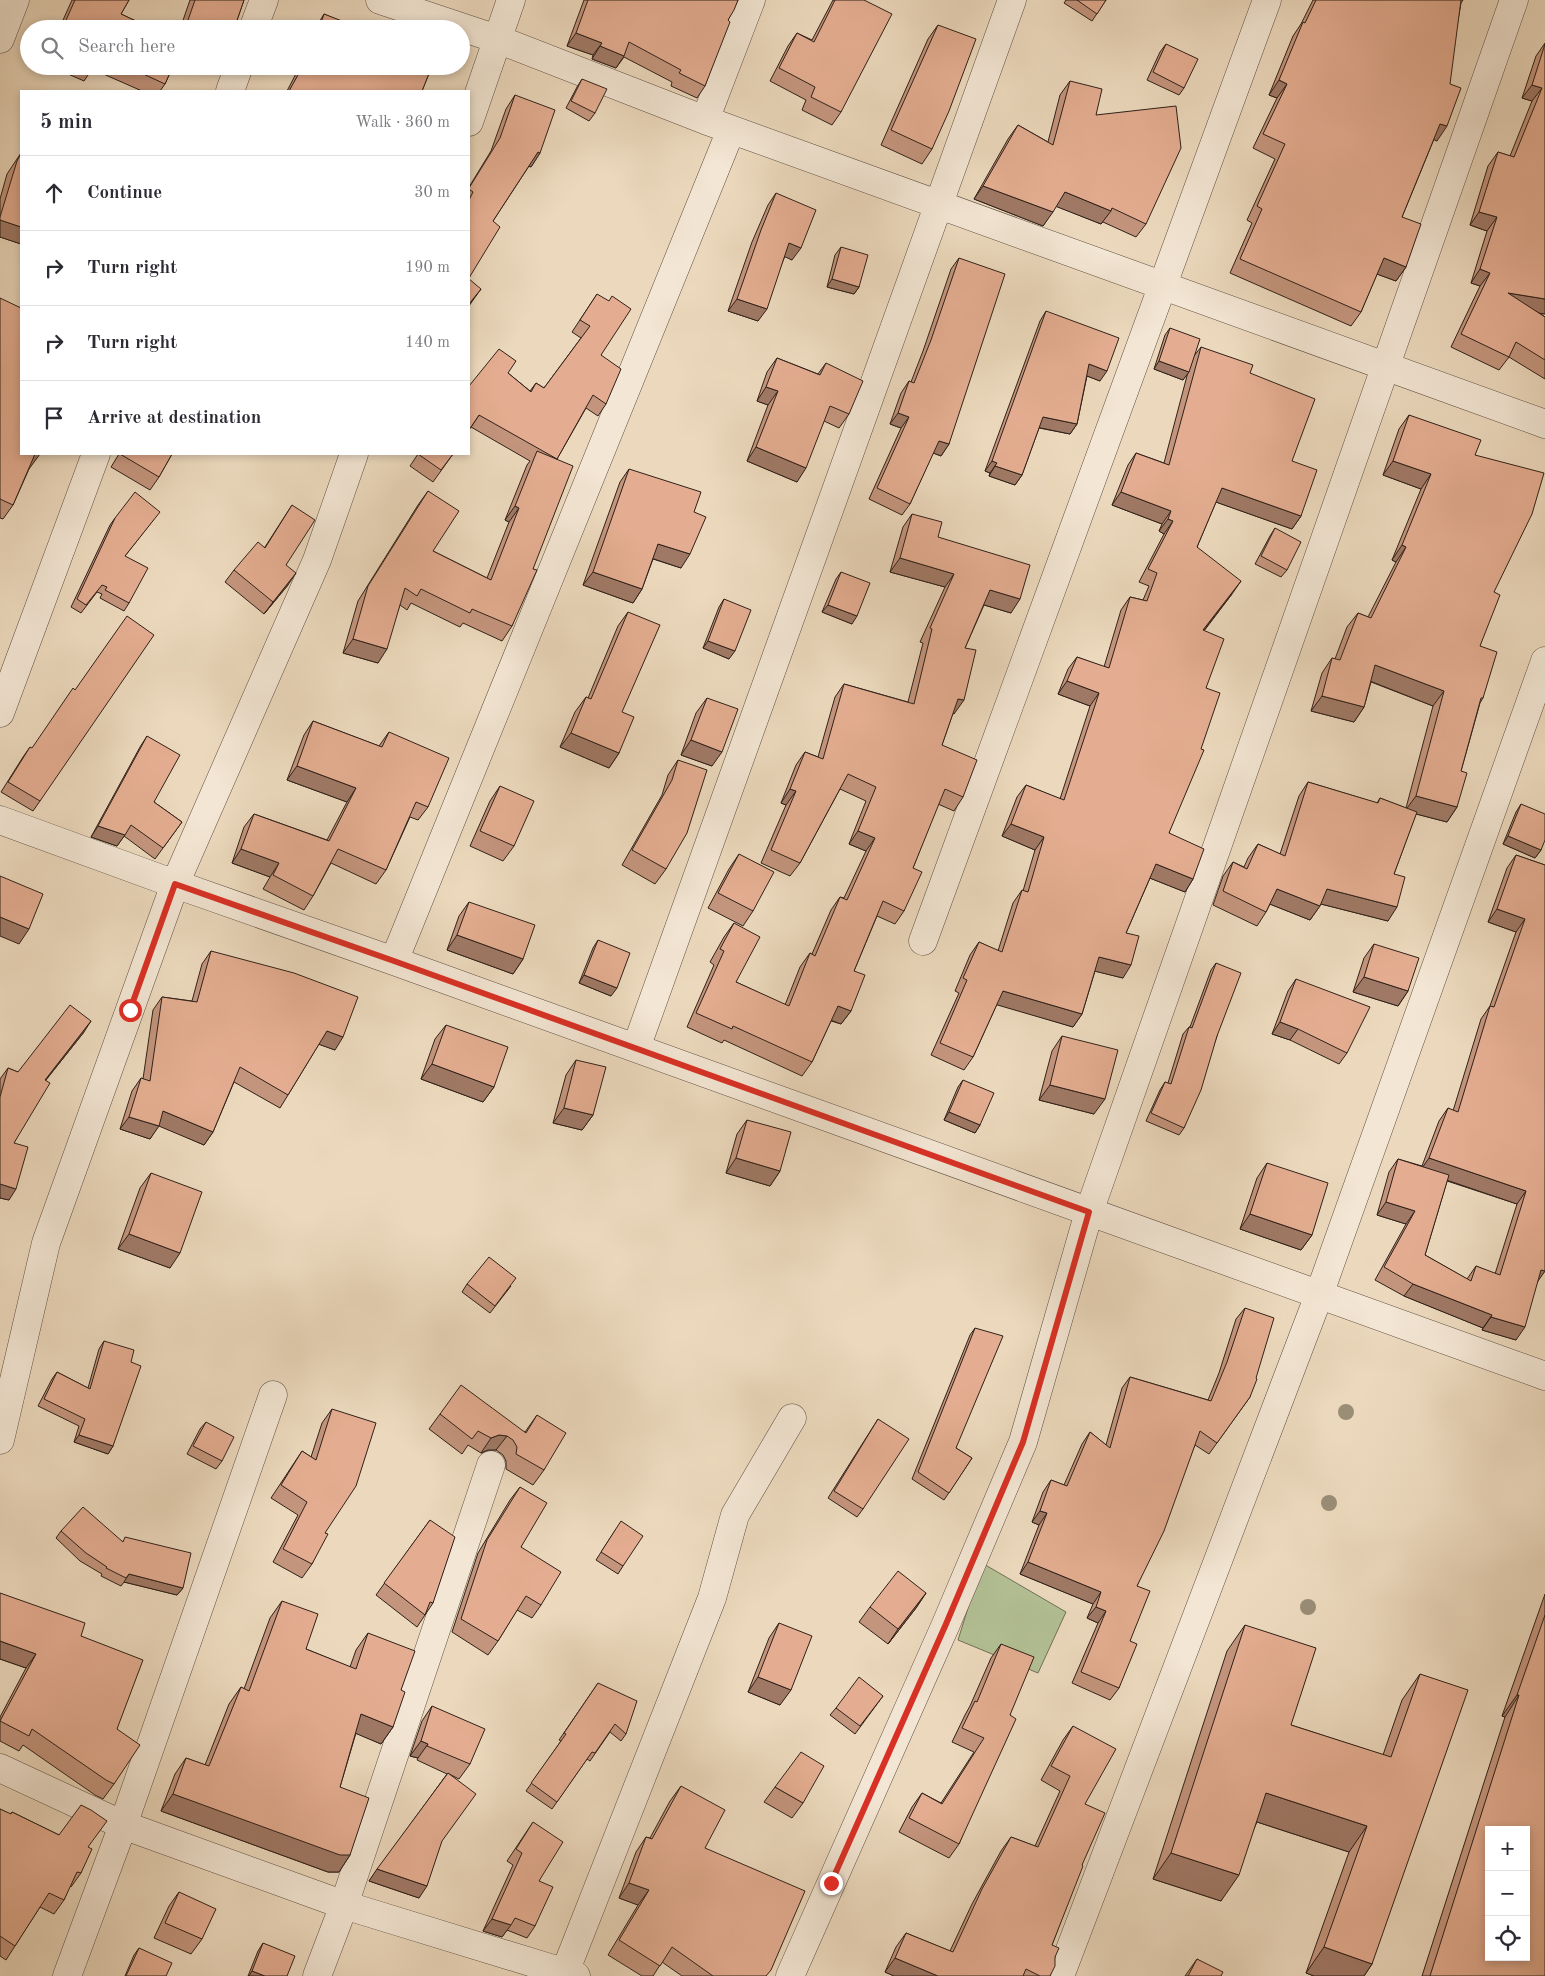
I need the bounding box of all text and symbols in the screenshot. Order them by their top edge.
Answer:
search box [20,20,470,75]
icon: search [38,34,66,62]
text: Search here [78,38,175,57]
text: 5 min [40,112,93,133]
text: Walk · 360 m [355,115,450,131]
icon: ahead [40,179,68,207]
text: Continue [87,184,162,203]
text: 30 m [414,185,450,201]
icon: right [40,254,68,282]
text: Turn right [87,259,177,278]
text: 190 m [405,260,450,276]
icon: right [40,329,68,357]
text: Turn right [87,334,177,353]
text: 140 m [405,335,450,351]
icon: arrive [40,404,68,432]
text: Arrive at destination [87,409,261,428]
route start [119,999,142,1022]
map controls [1485,1826,1530,1961]
button: + [1485,1826,1530,1871]
button: − [1485,1871,1530,1916]
route end [820,1872,843,1895]
button: locate [1485,1916,1530,1961]

